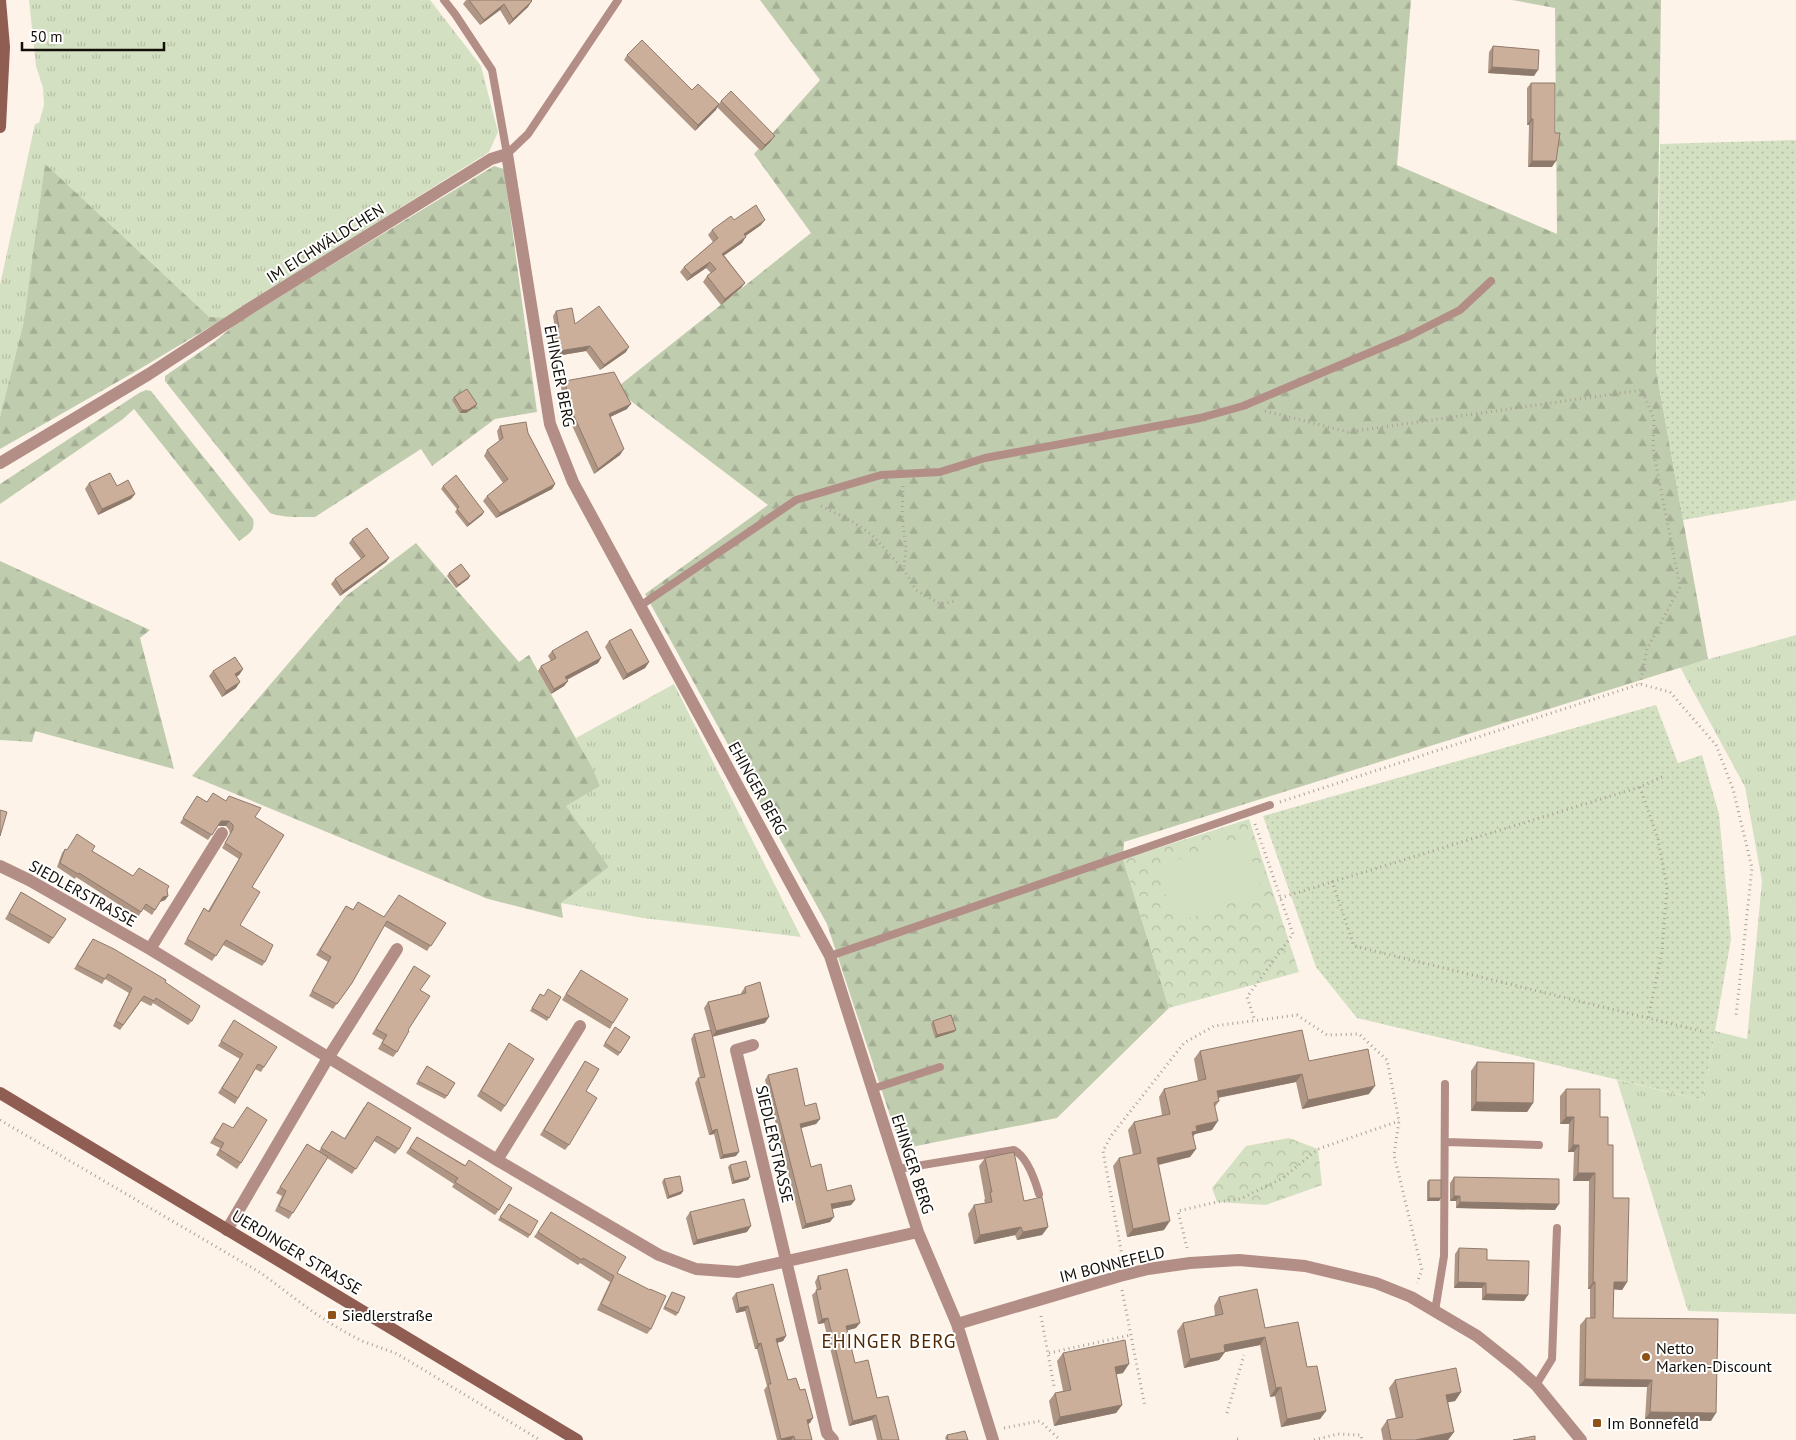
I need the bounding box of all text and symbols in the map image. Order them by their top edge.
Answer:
scale bar [22,20,165,52]
text: 50 m [30,27,63,46]
street label: IM EICHWÄLDCHEN [263,199,387,287]
street label: EHINGER BERG [540,323,580,429]
street label: EHINGER BERG [724,738,792,838]
street label: SIEDLERSTRASSE [26,855,140,931]
street label: SIEDLERSTRASSE [752,1083,798,1205]
street label: EHINGER BERG [888,1112,938,1216]
street label: UERDINGER STRASSE [228,1205,366,1299]
street label: IM BONNEFELD [1057,1241,1167,1287]
place label: Siedlerstraße [342,1305,433,1325]
marker: Siedlerstraße [326,1309,338,1321]
district label: EHINGER BERG [822,1329,956,1353]
place label: Netto Marken-Discount [1656,1338,1772,1376]
marker: Netto Marken-Discount [1640,1351,1652,1363]
place label: Im Bonnefeld [1607,1413,1699,1433]
marker: Im Bonnefeld [1591,1417,1603,1429]

